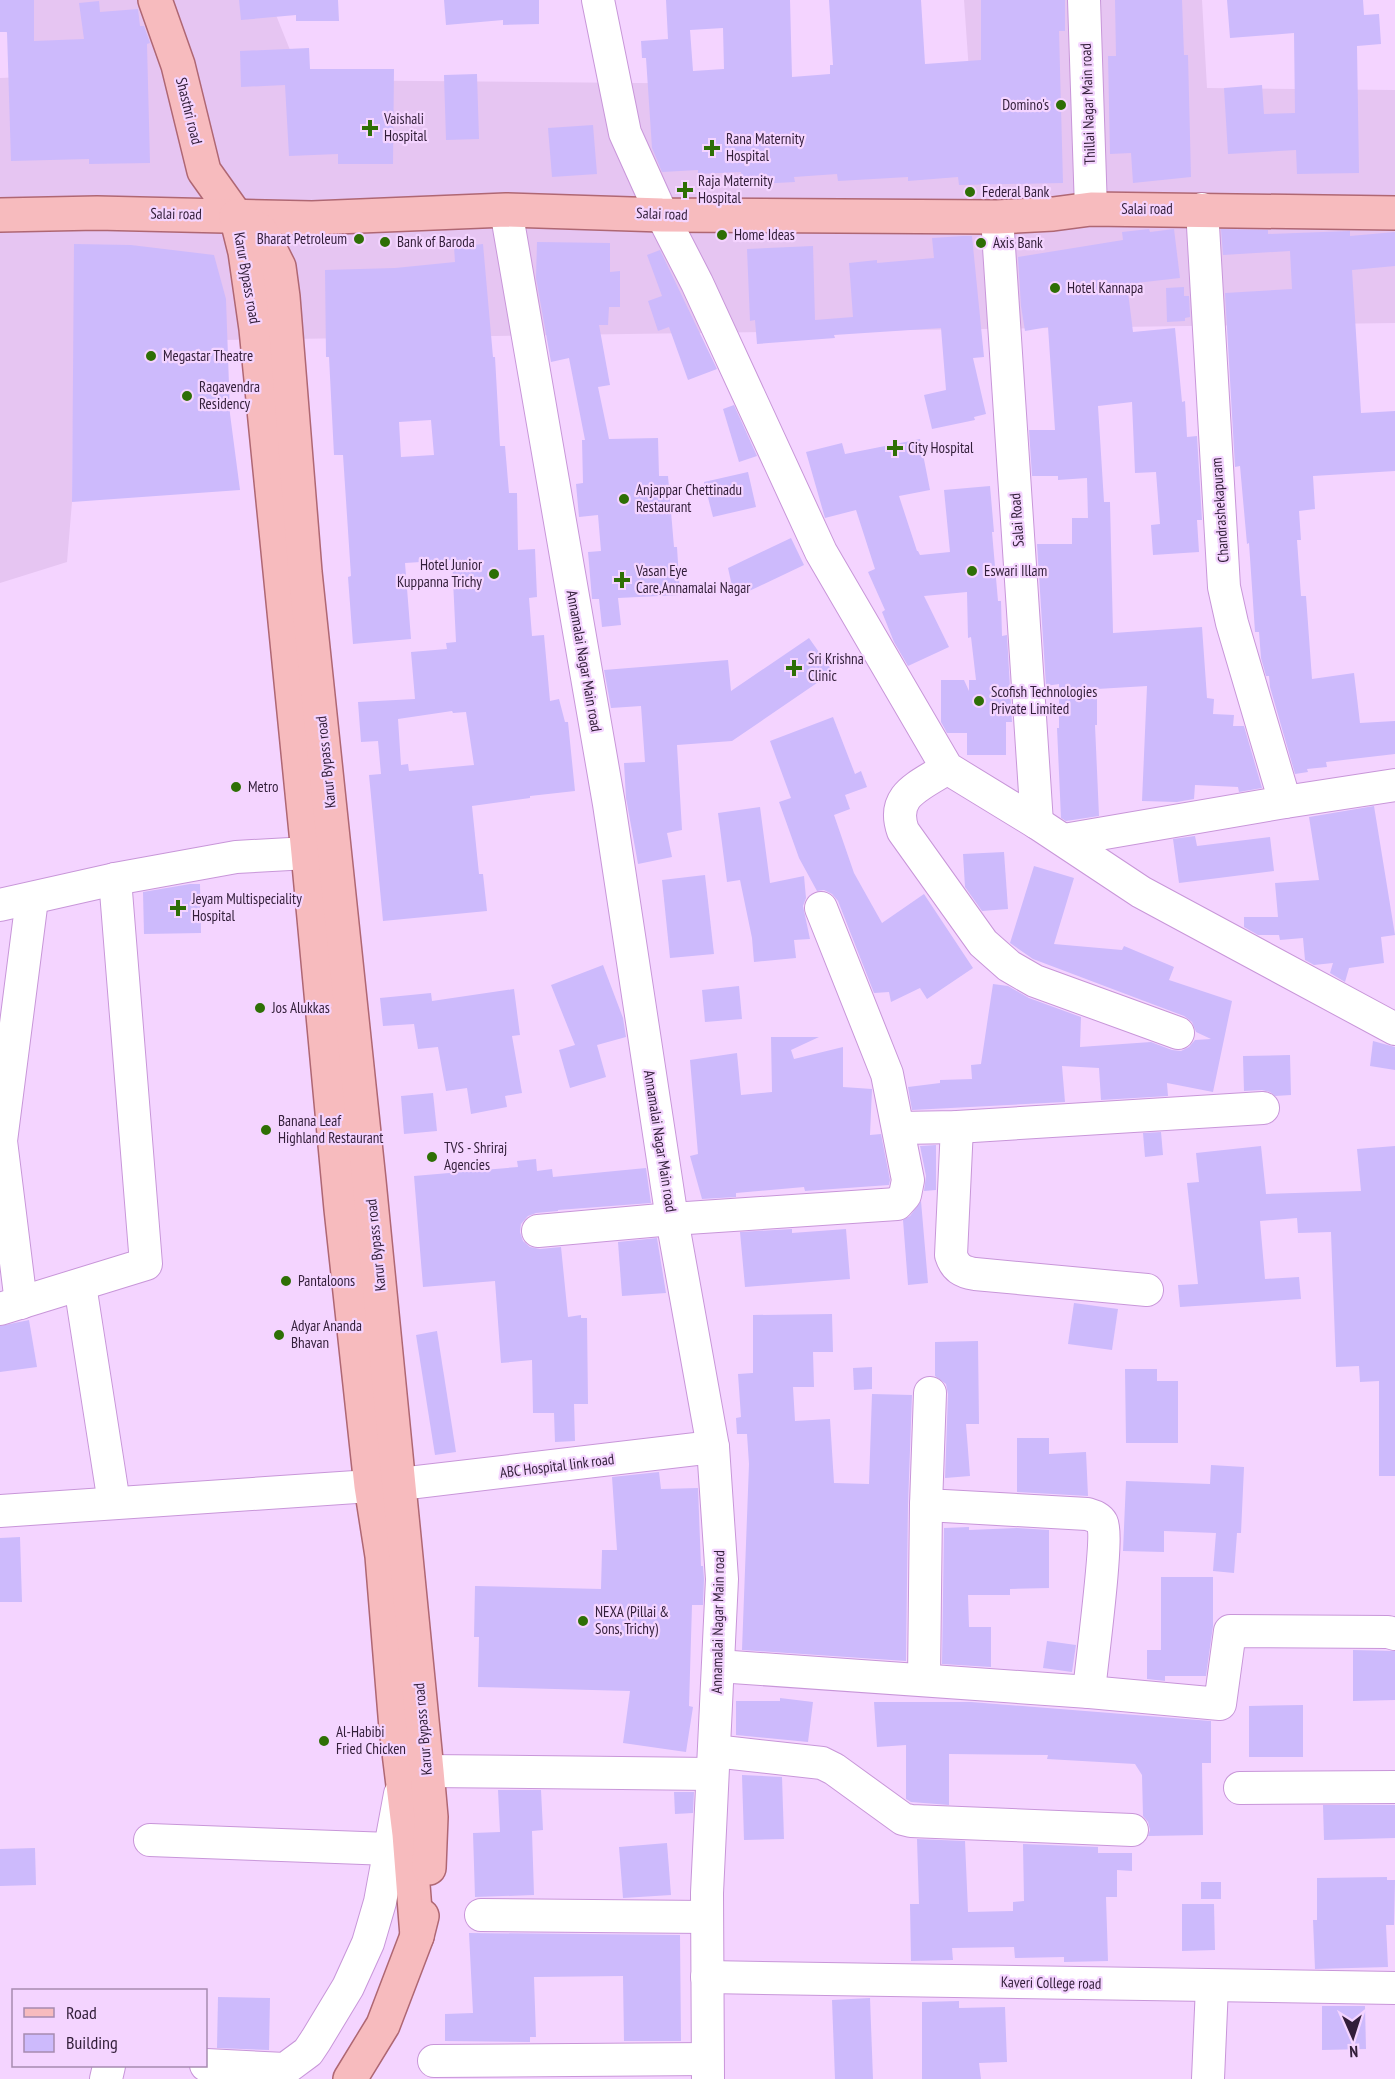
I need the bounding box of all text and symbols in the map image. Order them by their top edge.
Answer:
street label: Thillai Nagar Main road [1076,43,1099,165]
street label: Shasthri road [172,75,207,146]
place label: Domino's [1002,95,1049,114]
marker: Domino's [1054,98,1068,112]
place label: Vaishali Hospital [383,109,427,145]
marker: Vaishali Hospital [361,119,379,137]
place label: Rana Maternity Hospital [726,129,805,165]
marker: Rana Maternity Hospital [703,139,721,157]
place label: Raja Maternity Hospital [698,171,773,207]
marker: Raja Maternity Hospital [676,181,694,199]
place label: Federal Bank [982,182,1050,201]
marker: Federal Bank [963,185,977,199]
street label: Salai road [1121,199,1173,218]
street label: Salai road [636,203,688,224]
street label: Salai road [150,204,202,223]
place label: Home Ideas [734,225,795,244]
marker: Home Ideas [715,228,729,242]
place label: Bharat Petroleum [257,229,347,248]
street label: Karur Bypass road [230,231,265,325]
marker: Bharat Petroleum [352,232,366,246]
place label: Bank of Baroda [397,232,475,251]
place label: Axis Bank [993,233,1043,252]
marker: Bank of Baroda [378,235,392,249]
marker: Axis Bank [974,236,988,250]
place label: Hotel Kannapa [1067,278,1143,297]
marker: Hotel Kannapa [1048,281,1062,295]
place label: Megastar Theatre [163,346,253,365]
marker: Megastar Theatre [144,349,158,363]
place label: Ragavendra Residency [199,377,260,413]
marker: Ragavendra Residency [180,389,194,403]
place label: City Hospital [908,438,974,457]
marker: City Hospital [886,439,904,457]
street label: Chandrashekapuram [1206,457,1233,563]
place label: Anjappar Chettinadu Restaurant [636,480,742,516]
marker: Anjappar Chettinadu Restaurant [617,492,631,506]
street label: Salai Road [1005,492,1028,548]
place label: Hotel Junior Kuppanna Trichy [397,555,483,591]
place label: Vasan Eye Care,Annamalai Nagar [635,561,751,597]
place label: Eswari Illam [984,561,1047,580]
marker: Eswari Illam [965,564,979,578]
marker: Hotel Junior Kuppanna Trichy [487,567,501,581]
marker: Vasan Eye Care,Annamalai Nagar [613,571,631,589]
street label: Annamalai Nagar Main road [563,589,606,733]
place label: Sri Krishna Clinic [808,649,864,685]
marker: Sri Krishna Clinic [785,659,803,677]
place label: Scofish Technologies Private Limited [991,682,1097,718]
marker: Scofish Technologies Private Limited [972,694,986,708]
street label: Karur Bypass road [311,715,340,809]
place label: Metro [248,777,278,796]
marker: Metro [229,780,243,794]
place label: Jeyam Multispeciality Hospital [191,889,302,925]
marker: Jeyam Multispeciality Hospital [169,899,187,917]
place label: Jos Alukkas [271,998,330,1017]
marker: Jos Alukkas [253,1001,267,1015]
street label: Annamalai Nagar Main road [640,1069,681,1213]
place label: Banana Leaf Highland Restaurant [278,1111,383,1147]
marker: Banana Leaf Highland Restaurant [259,1123,273,1137]
place label: TVS - Shriraj Agencies [444,1138,507,1174]
marker: TVS - Shriraj Agencies [425,1150,439,1164]
street label: Karur Bypass road [361,1198,390,1292]
place label: Pantaloons [298,1271,355,1290]
marker: Pantaloons [279,1274,293,1288]
place label: Adyar Ananda Bhavan [291,1316,362,1352]
marker: Adyar Ananda Bhavan [272,1328,286,1342]
street label: ABC Hospital link road [499,1449,615,1482]
street label: Annamalai Nagar Main road [707,1550,728,1694]
place label: NEXA (Pillai & Sons, Trichy) [595,1602,669,1638]
marker: NEXA (Pillai & Sons, Trichy) [576,1614,590,1628]
street label: Karur Bypass road [409,1682,436,1776]
place label: Al-Habibi Fried Chicken [336,1722,406,1758]
marker: Al-Habibi Fried Chicken [317,1734,331,1748]
street label: Kaveri College road [1001,1972,1101,1993]
legend [12,1989,207,2067]
text: Road [66,2001,97,2024]
north arrow [1323,2007,1383,2067]
text: Building [66,2031,118,2054]
text: N [1349,2042,1359,2062]

